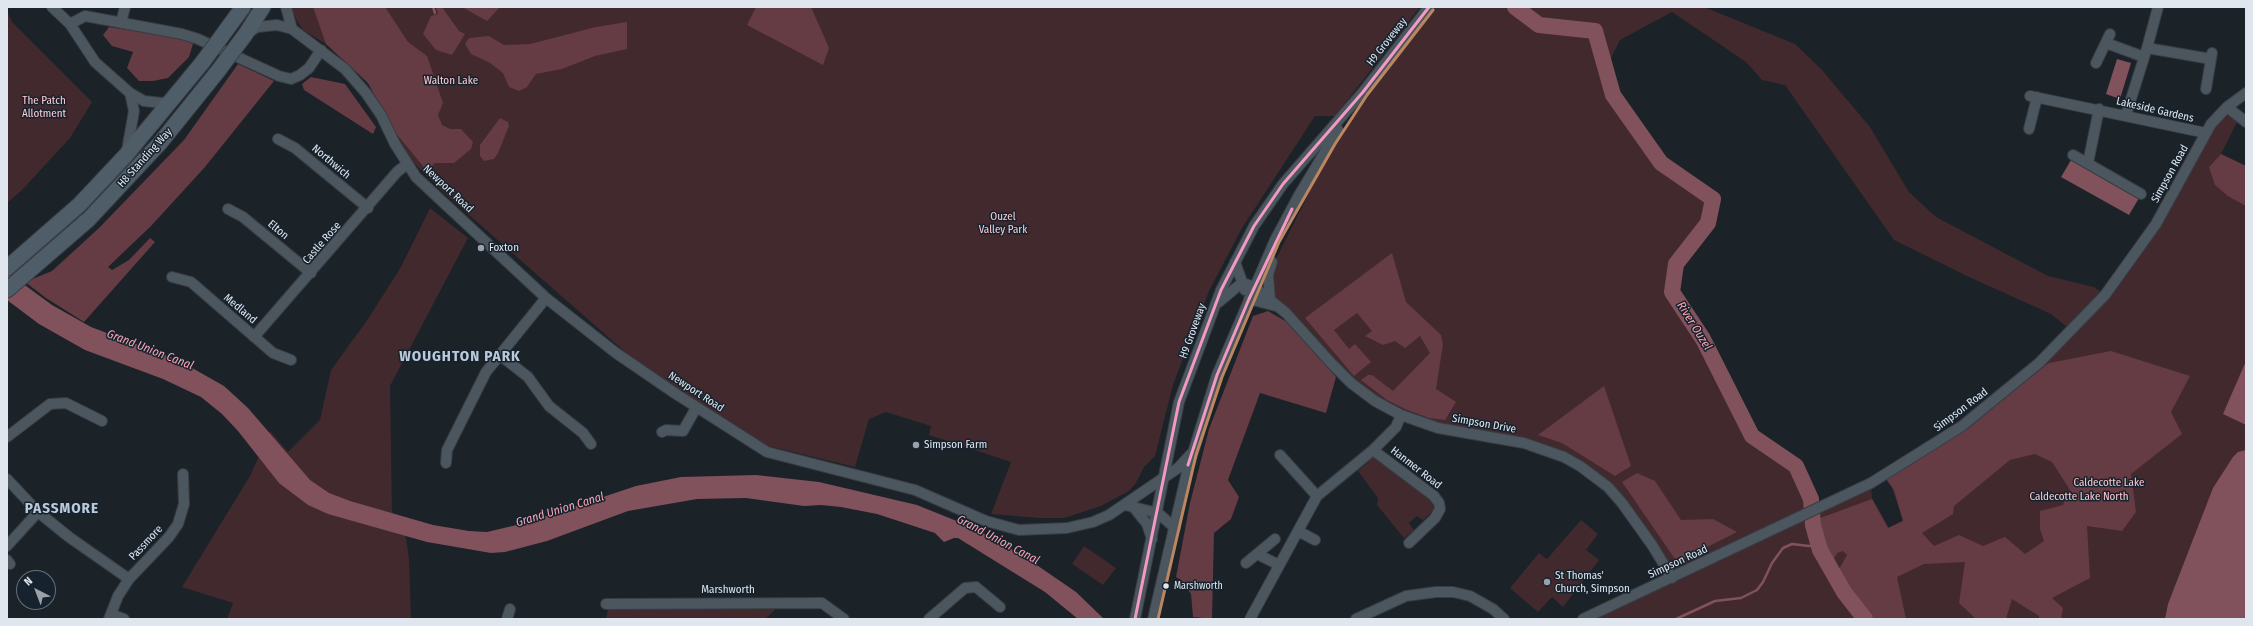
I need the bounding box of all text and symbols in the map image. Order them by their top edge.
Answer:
street label: H9 Groveway [1364,15,1410,69]
park label: Walton Lake [424,74,478,88]
park label: The Patch Allotment [22,94,66,120]
street label: Lakeside Gardens [2115,95,2195,125]
street label: H8 Standing Way [115,126,175,190]
street label: Northwich [309,142,353,182]
street label: Simpson Road [2149,143,2191,205]
street label: Newport Road [420,162,476,216]
park label: Ouzel Valley Park [979,210,1027,236]
street label: Elton [265,218,291,242]
street label: Castle Rose [300,219,344,267]
place label: Foxton [489,241,519,255]
marker: Foxton [476,243,486,253]
street label: Medland [221,291,259,327]
water label: River Ouzel [1673,299,1715,353]
street label: H9 Groveway [1177,302,1209,360]
water label: Grand Union Canal [105,327,195,373]
district label: WOUGHTON PARK [399,348,521,366]
street label: Newport Road [666,369,726,415]
street label: Simpson Road [1931,385,1991,435]
street label: Simpson Drive [1451,412,1517,436]
place label: Simpson Farm [924,438,987,452]
marker: Simpson Farm [911,440,921,450]
street label: Hanmer Road [1388,444,1444,492]
park label: Caldecotte Lake [2074,476,2144,490]
water label: Grand Union Canal [514,490,606,530]
park label: Caldecotte Lake North [2029,490,2129,504]
district label: PASSMORE [25,500,99,518]
water label: Grand Union Canal [954,512,1042,568]
street label: Passmore [127,523,165,563]
street label: Simpson Road [1646,542,1710,582]
place label: St Thomas' Church, Simpson [1555,569,1630,595]
north arrow [16,570,56,610]
text: N [22,574,35,588]
marker: St Thomas' Church, Simpson [1542,577,1552,587]
place label: Marshworth [1174,580,1223,592]
marker: Marshworth [1161,581,1171,591]
street label: Marshworth [701,583,755,597]

